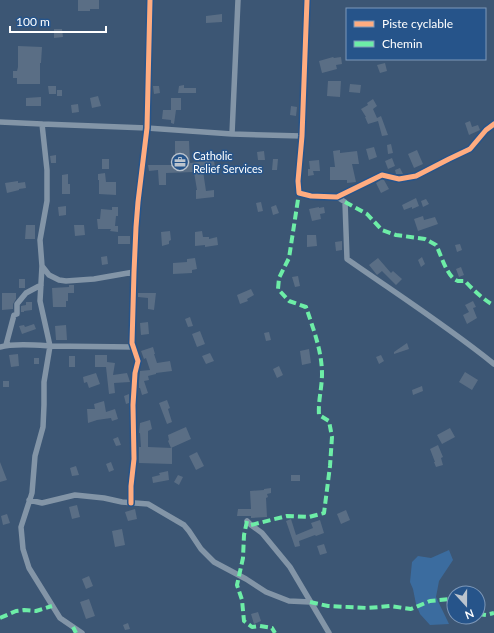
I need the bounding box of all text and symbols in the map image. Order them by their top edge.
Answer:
scale bar [10,8,106,34]
legend [346,8,486,60]
text: 100 m [16,14,50,29]
text: Piste cyclable [382,16,453,31]
text: Chemin [382,36,423,51]
place label: Catholic Relief Services [193,149,263,175]
office icon: Catholic Relief Services [170,152,190,172]
north arrow [446,585,486,625]
text: N [463,607,476,622]

